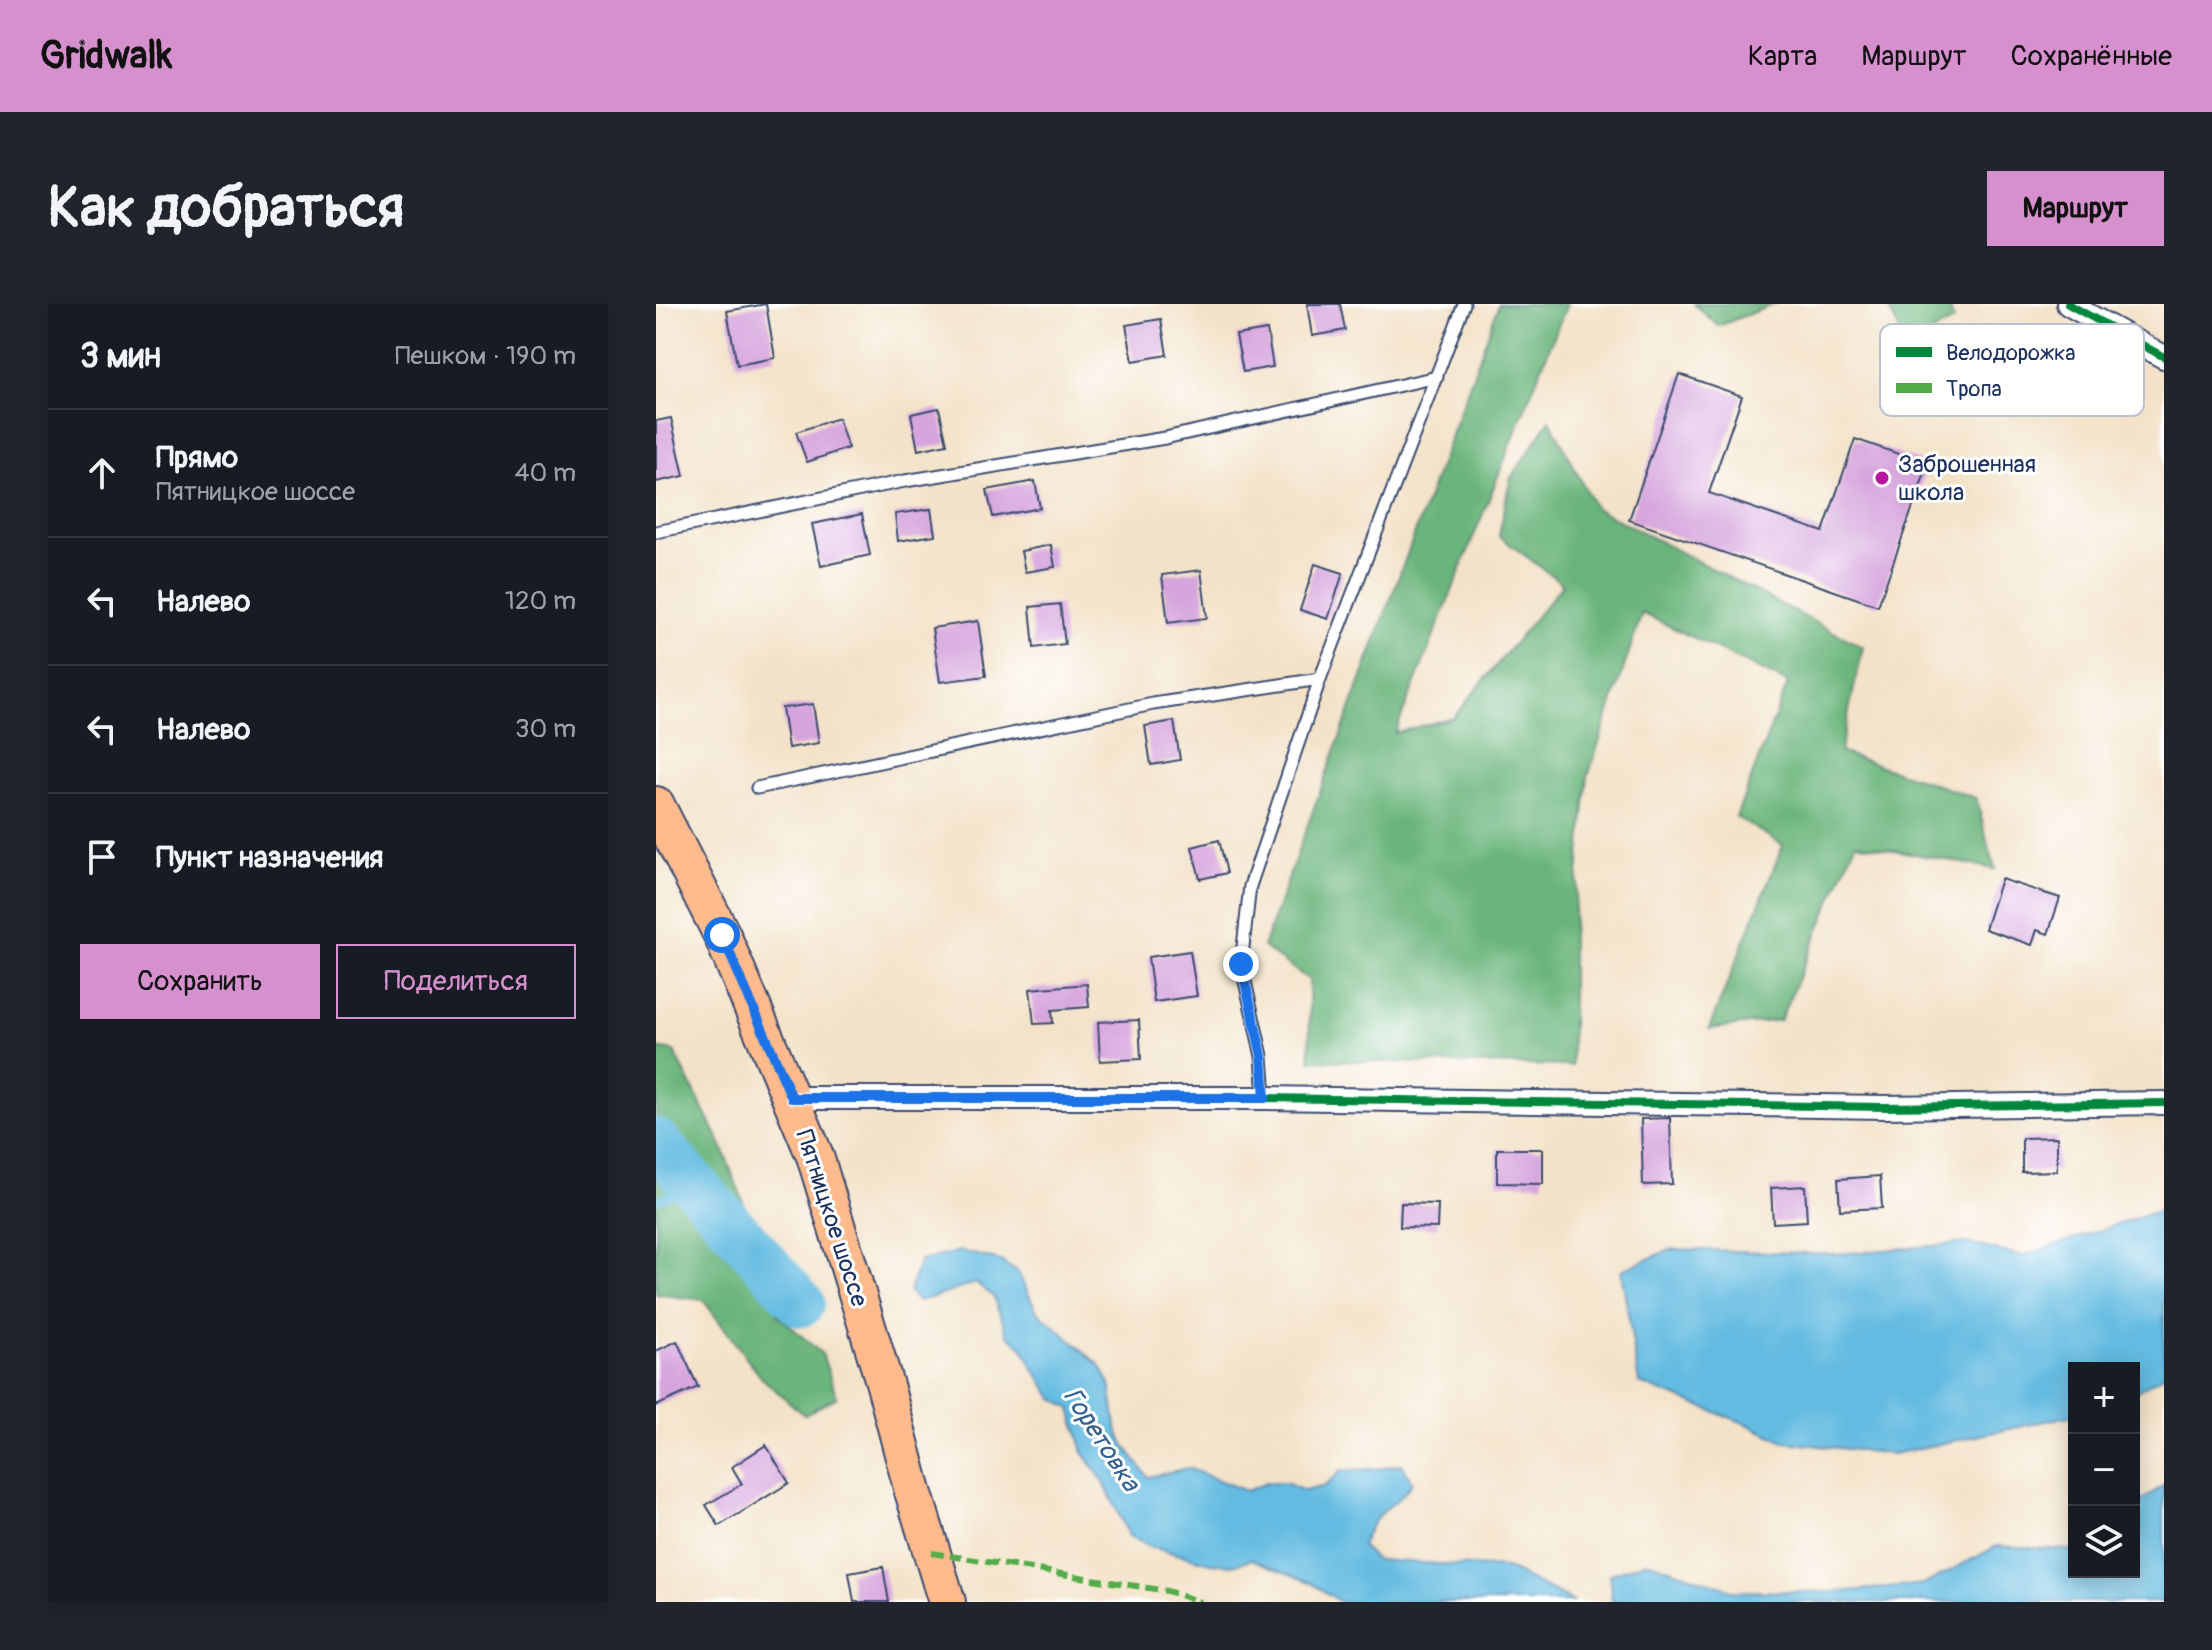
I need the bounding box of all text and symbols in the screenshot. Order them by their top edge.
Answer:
text: Gridwalk [40,32,172,80]
text: Карта [1748,39,1817,74]
text: Маршрут [1861,39,1967,74]
text: Сохранённые [2011,39,2172,74]
button: Маршрут [1987,171,2164,246]
text: Как добраться [48,174,404,243]
legend [1880,324,2144,416]
text: 3 мин [80,335,161,378]
text: Велодорожка [1946,339,2076,367]
text: Пешком · 190 m [395,340,576,372]
text: Тропа [1946,375,2002,403]
text: Прямо [156,439,238,476]
place label: Заброшенная школа [1898,450,2036,507]
icon: ahead [80,451,124,495]
text: 40 m [514,457,576,489]
marker: Заброшенная школа [1873,469,1891,487]
text: Пятницкое шоссе [156,476,355,508]
icon: left [80,579,124,623]
text: Налево [156,583,250,620]
text: 120 m [505,585,576,617]
icon: left [80,707,124,751]
text: Налево [156,711,250,748]
text: 30 m [515,713,576,745]
icon: arrive [80,835,124,879]
text: Пункт назначения [156,839,383,876]
route start [704,917,740,953]
button: Сохранить [80,944,320,1019]
button: Поделиться [336,944,576,1019]
route end [1223,946,1259,982]
street label: Пятницкое шоссе [789,1126,874,1310]
map controls [2068,1362,2140,1578]
button: + [2068,1362,2140,1434]
water label: Горетовка [1056,1382,1147,1499]
button: − [2068,1434,2140,1506]
button: layers [2068,1506,2140,1578]

